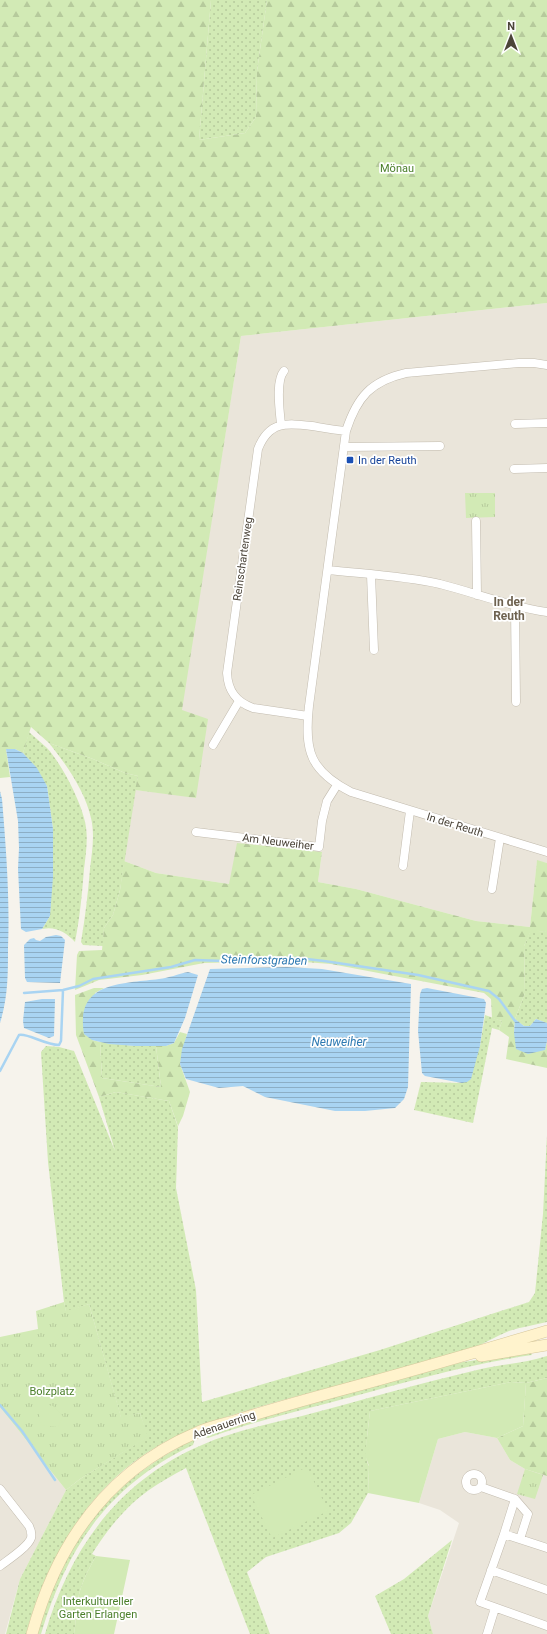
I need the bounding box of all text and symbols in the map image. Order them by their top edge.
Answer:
north arrow [491,16,531,56]
text: N [507,20,515,33]
park label: Mönau [380,162,414,175]
place label: In der Reuth [358,454,417,467]
marker: In der Reuth [345,455,355,465]
street label: Reinschartenweg [231,516,255,602]
district label: In der Reuth [493,595,525,623]
street label: In der Reuth [425,810,485,840]
street label: Am Neuweiher [242,831,315,853]
water label: Steinforstgraben [221,952,307,968]
water label: Neuweiher [311,1035,368,1049]
park label: Bolzplatz [29,1385,75,1398]
street label: Adenauerring [191,1408,257,1442]
park label: Interkultureller Garten Erlangen [59,1595,137,1621]

